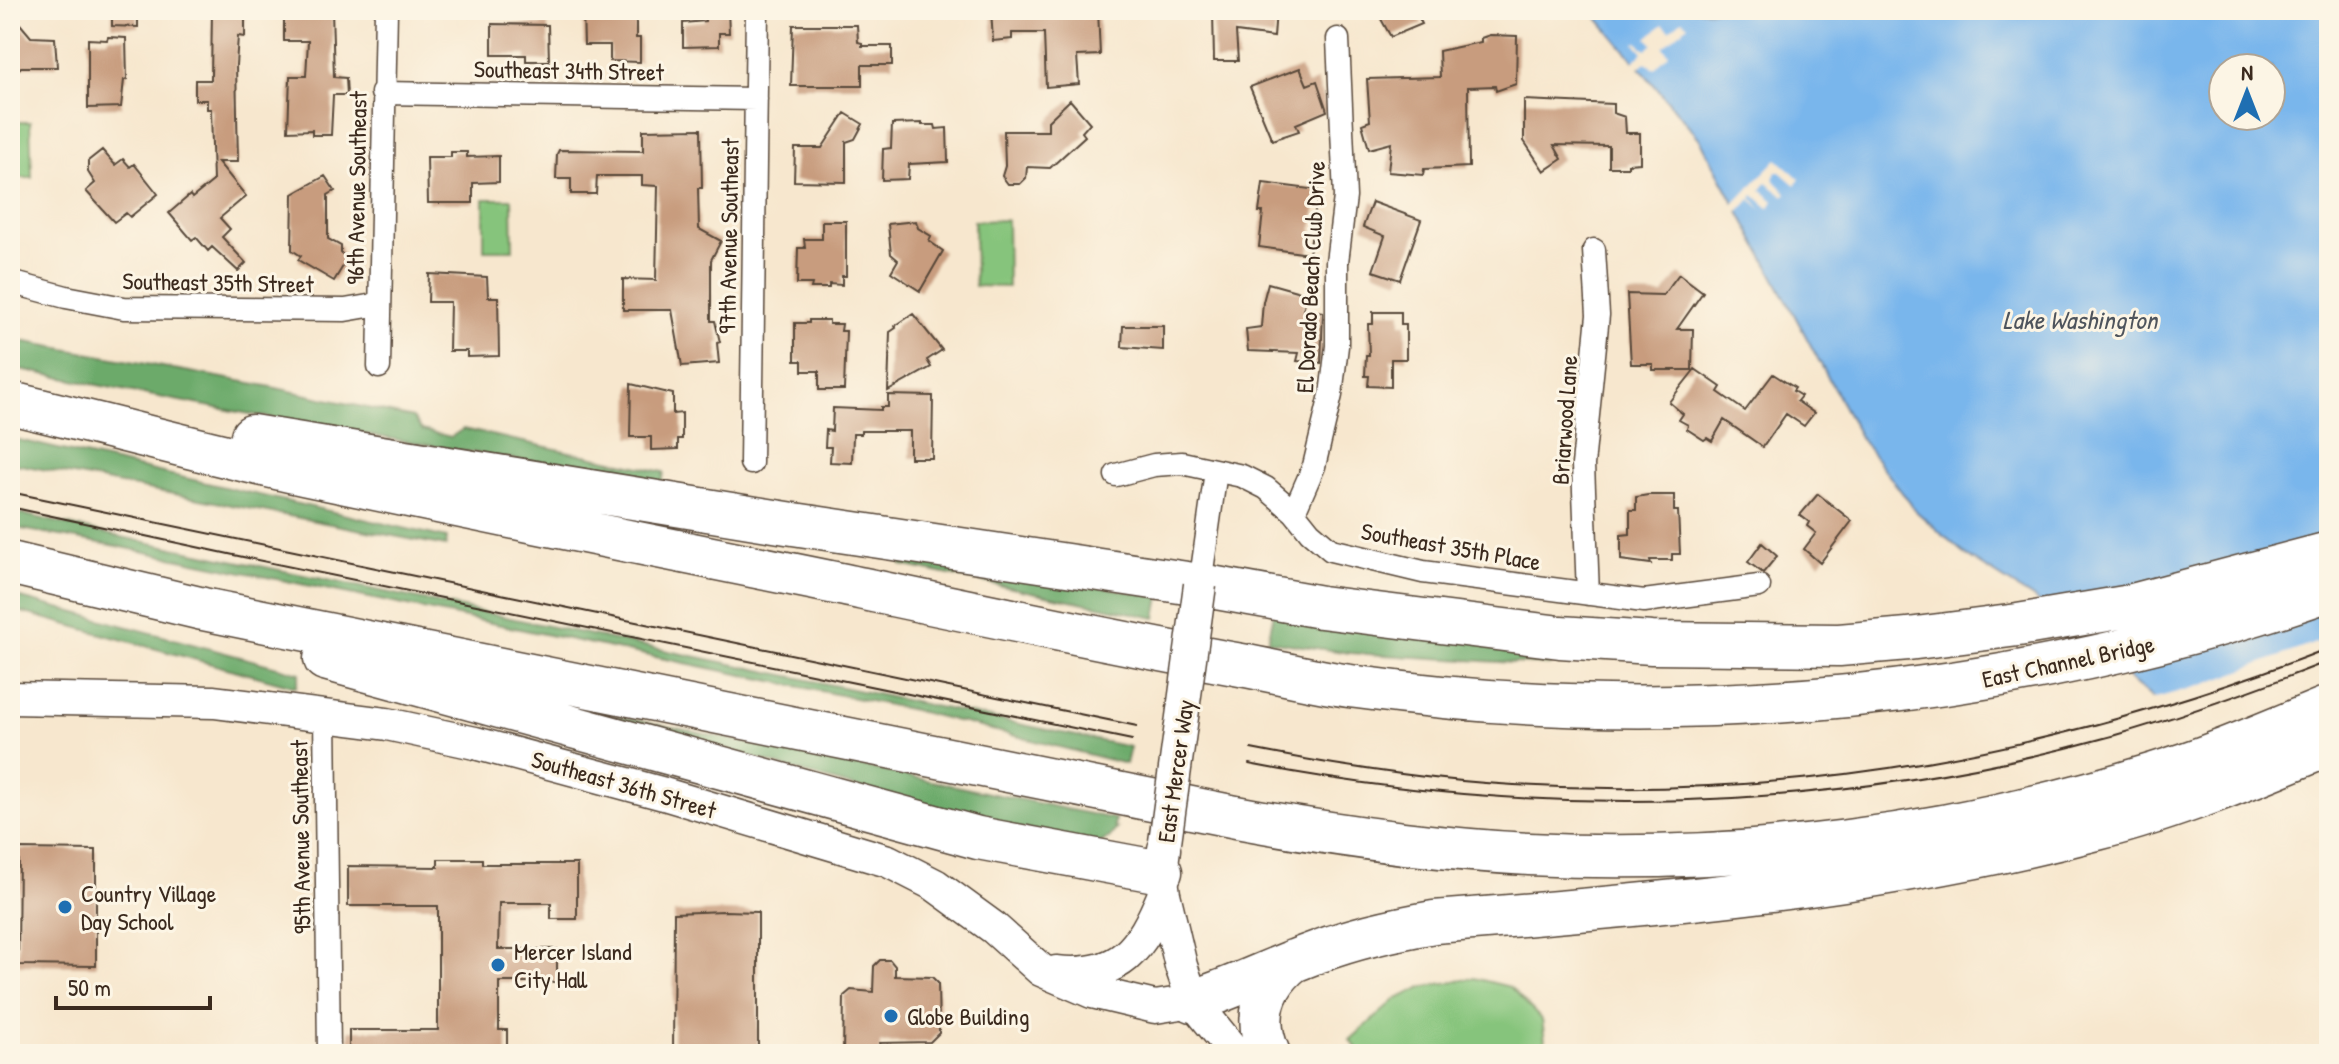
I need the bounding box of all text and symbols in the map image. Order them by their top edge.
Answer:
street label: Southeast 34th Street [474,52,665,88]
north arrow [2207,52,2287,132]
text: N [2241,57,2253,87]
street label: 96th Avenue Southeast [338,90,374,285]
street label: 97th Avenue Southeast [710,137,746,334]
street label: El Dorado Beach Club Drive [1288,160,1332,394]
street label: Southeast 35th Street [122,264,315,300]
water label: Lake Washington [2003,302,2159,338]
street label: Briarwood Lane [1544,354,1585,486]
street label: Southeast 35th Place [1359,514,1544,578]
street label: East Channel Bridge [1979,627,2157,695]
street label: East Mercer Way [1149,697,1201,845]
street label: 95th Avenue Southeast [282,739,318,934]
street label: Southeast 36th Street [528,742,721,826]
place label: Country Village Day School [81,877,217,937]
marker: Country Village Day School [56,898,74,916]
place label: Mercer Island City Hall [514,935,632,995]
marker: Mercer Island City Hall [489,956,507,974]
scale bar [56,960,210,1010]
text: 50 m [68,971,111,1003]
place label: Globe Building [907,1000,1029,1032]
marker: Globe Building [882,1007,900,1025]

